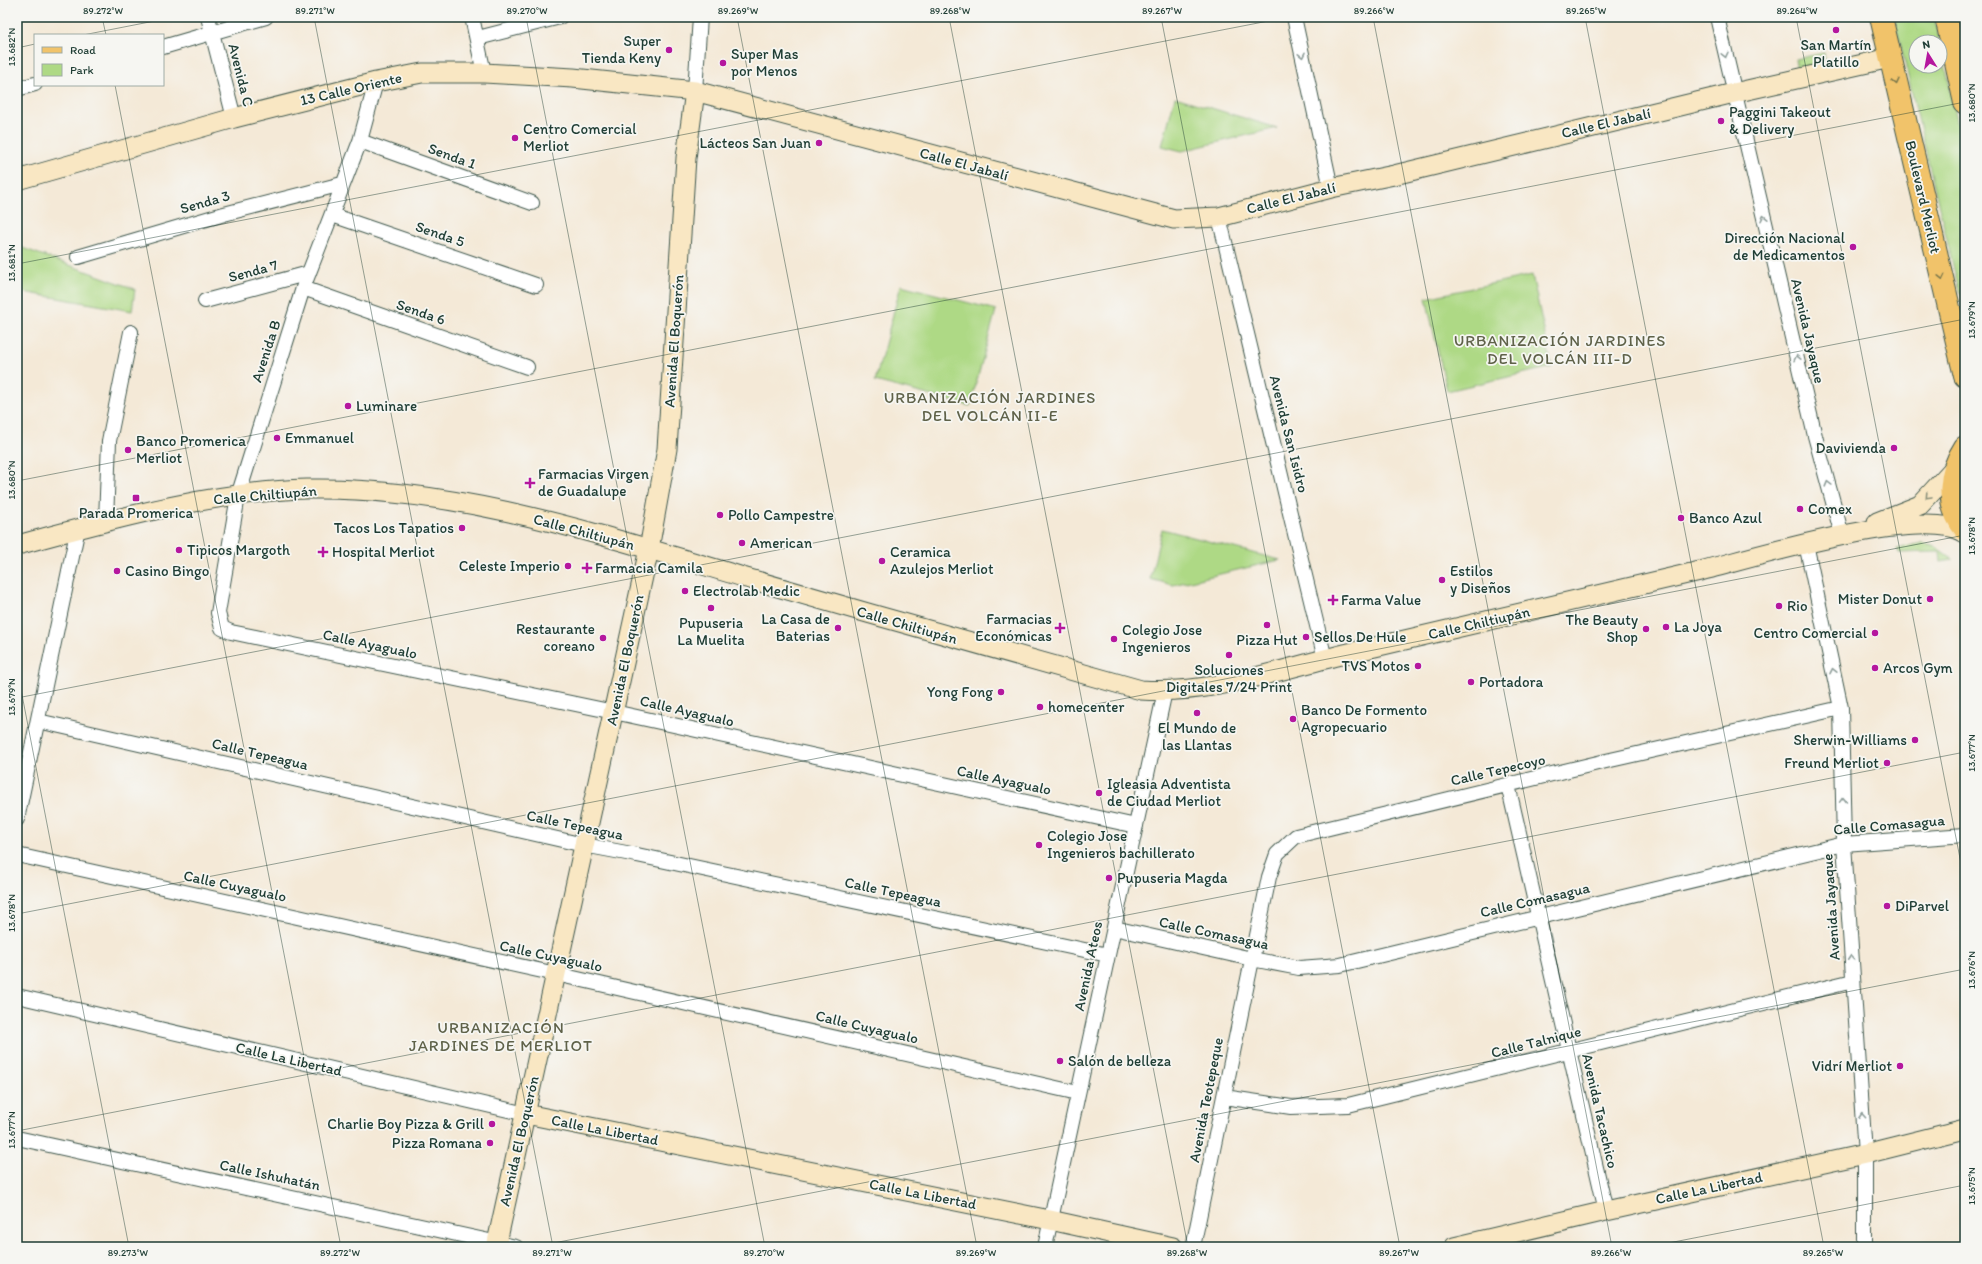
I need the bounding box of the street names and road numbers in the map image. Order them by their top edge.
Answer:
street label: Avenida C [224,42,258,109]
street label: 13 Calle Oriente [298,69,404,109]
street label: Calle El Jabalí [1560,104,1653,142]
street label: Senda 1 [426,139,479,173]
street label: Boulevard Merliot [1901,139,1945,256]
street label: Calle El Jabalí [918,144,1011,185]
street label: Calle El Jabalí [1245,178,1338,218]
street label: Senda 3 [178,186,232,218]
street label: Senda 5 [413,217,467,251]
street label: Senda 7 [226,256,280,286]
street label: Avenida El Boquerón [660,273,688,408]
street label: Avenida Jayaque [1787,277,1829,385]
street label: Senda 6 [394,295,448,329]
street label: Avenida B [247,317,285,384]
street label: Avenida San Isidro [1266,373,1312,495]
street label: Calle Chiltiupán [212,481,318,508]
street label: Calle Chiltiupán [531,510,637,554]
street label: Avenida El Boquerón [602,593,648,727]
street label: Calle Chiltiupán [855,602,960,648]
street label: Calle Chiltiupán [1426,602,1532,643]
street label: Calle Ayagualo [321,625,419,663]
street label: Calle Ayagualo [638,691,736,731]
street label: Calle Tepeagua [210,734,310,774]
street label: Calle Tepecoyo [1449,750,1547,790]
street label: Calle Ayagualo [955,761,1053,799]
street label: Calle Tepeagua [525,806,625,844]
street label: Calle Comasagua [1832,811,1946,839]
street label: Avenida Jayaque [1818,853,1844,961]
street label: Calle Cuyagualo [182,866,288,906]
street label: Calle Tepeagua [843,873,943,911]
street label: Calle Comasagua [1478,879,1592,921]
street label: Calle Comasagua [1157,913,1271,953]
street label: Avenida Ateos [1070,919,1106,1013]
street label: Calle Cuyagualo [498,936,604,976]
street label: Calle Cuyagualo [814,1006,920,1048]
street label: Calle Talnique [1489,1022,1583,1062]
street label: Avenida Teotepeque [1185,1036,1227,1164]
street label: Calle La Libertad [234,1038,345,1080]
street label: Avenida Tacachico [1578,1052,1622,1170]
street label: Avenida El Boquerón [495,1074,543,1208]
street label: Calle La Libertad [550,1111,661,1149]
street label: Calle Ishuhatán [218,1156,323,1195]
street label: Calle La Libertad [1654,1168,1765,1208]
street label: Calle La Libertad [868,1175,979,1213]

